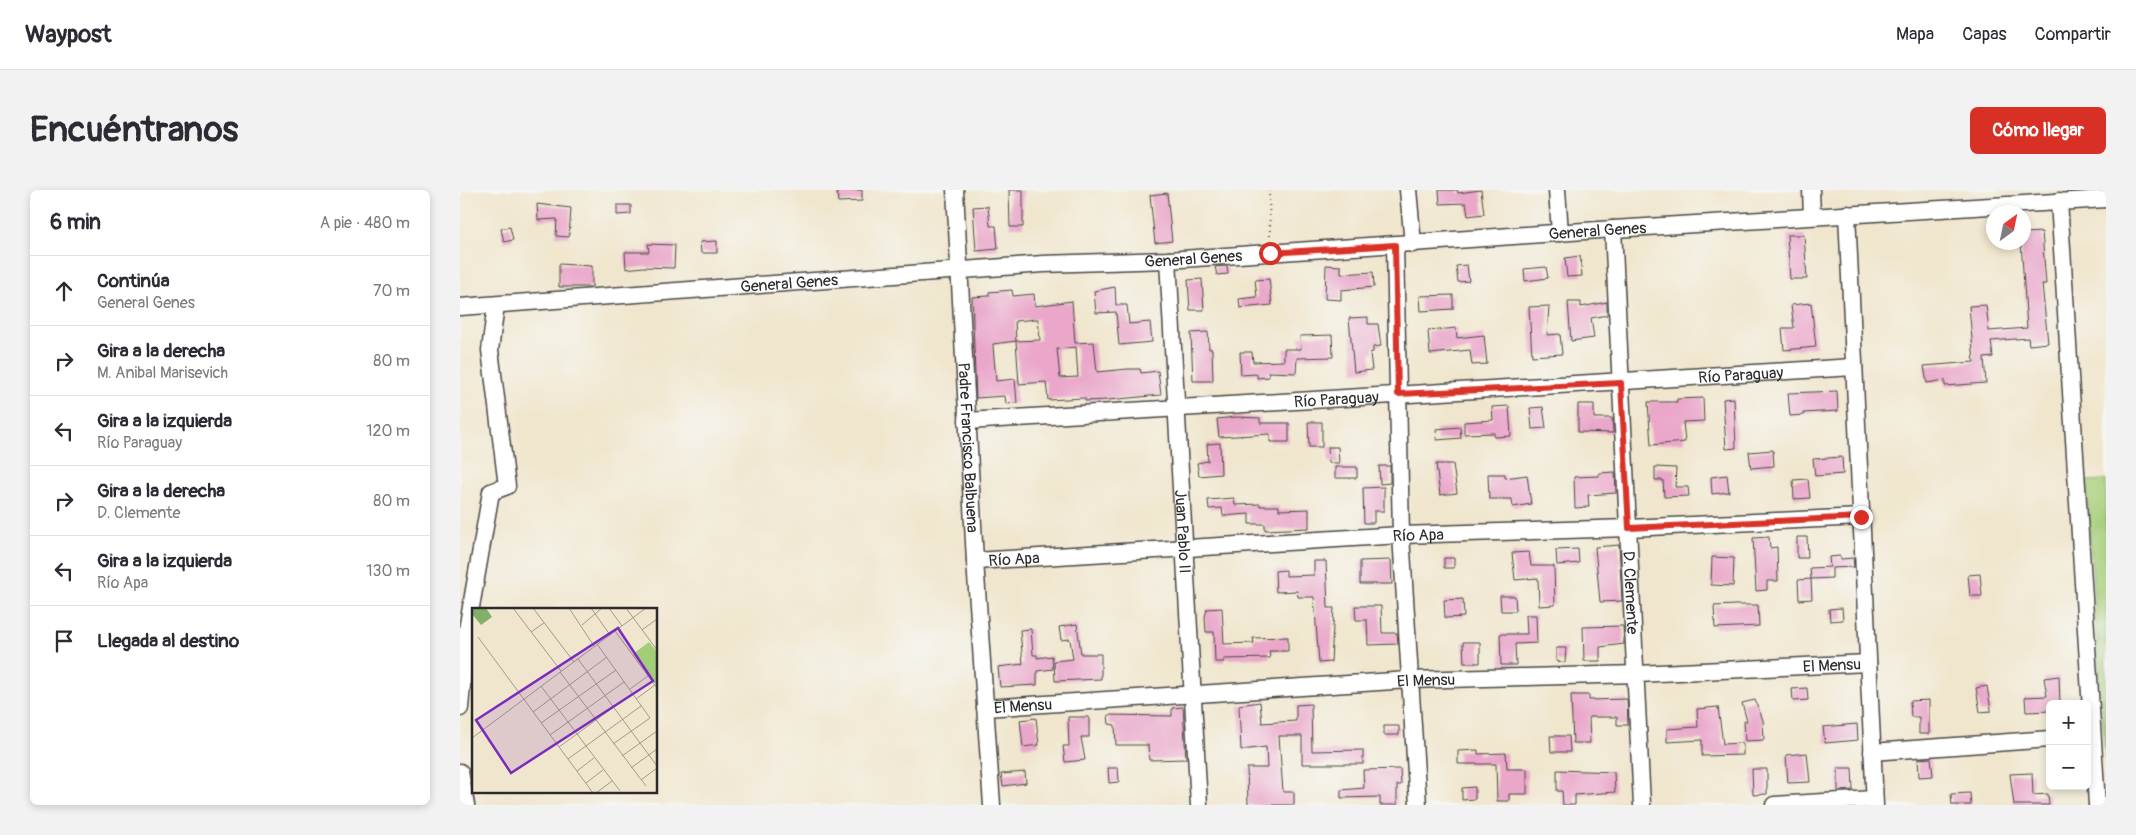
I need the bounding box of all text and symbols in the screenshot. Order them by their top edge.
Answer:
text: Waypost [25,20,112,49]
text: Mapa [1896,23,1934,46]
text: Capas [1962,23,2007,46]
text: Compartir [2035,23,2111,46]
button: Cómo llegar [1970,107,2106,154]
text: Encuéntranos [30,108,238,152]
north arrow [1986,205,2031,250]
text: 6 min [50,209,101,236]
text: A pie · 480 m [320,213,410,233]
street label: General Genes [1548,218,1647,244]
route start [1259,242,1282,265]
street label: General Genes [1144,246,1243,272]
text: Continúa [97,269,170,293]
street label: General Genes [740,270,839,297]
icon: ahead [50,277,78,305]
text: 70 m [373,281,410,301]
text: General Genes [97,293,195,313]
text: Gira a la derecha [97,339,225,363]
icon: right [50,347,78,375]
text: 80 m [373,351,410,371]
street label: Padre Francisco Balbuena [953,362,982,533]
text: M. Anibal Marisevich [97,363,228,383]
street label: Río Paraguay [1698,363,1784,388]
street label: Río Paraguay [1293,387,1380,412]
text: Gira a la izquierda [97,409,232,433]
icon: left [50,417,78,445]
text: 120 m [366,421,410,441]
text: Río Paraguay [97,433,182,453]
text: Gira a la derecha [97,479,225,503]
icon: right [50,487,78,515]
street label: Juan Pablo II [1170,489,1195,574]
text: 80 m [373,491,410,511]
text: D. Clemente [97,503,180,523]
route end [1850,506,1873,529]
street label: Río Apa [1392,525,1444,546]
street label: Río Apa [988,548,1040,571]
text: Gira a la izquierda [97,549,232,573]
street label: D. Clemente [1618,550,1642,635]
icon: left [50,557,78,585]
text: 130 m [366,561,410,581]
text: Río Apa [97,573,148,593]
inset map [472,608,658,792]
icon: arrive [50,627,78,655]
text: Llegada al destino [97,629,239,653]
street label: El Mensu [1802,654,1861,677]
street label: El Mensu [1396,670,1456,692]
street label: El Mensu [993,695,1053,718]
map controls [2046,700,2091,790]
button: + [2046,700,2091,745]
button: − [2046,745,2091,790]

